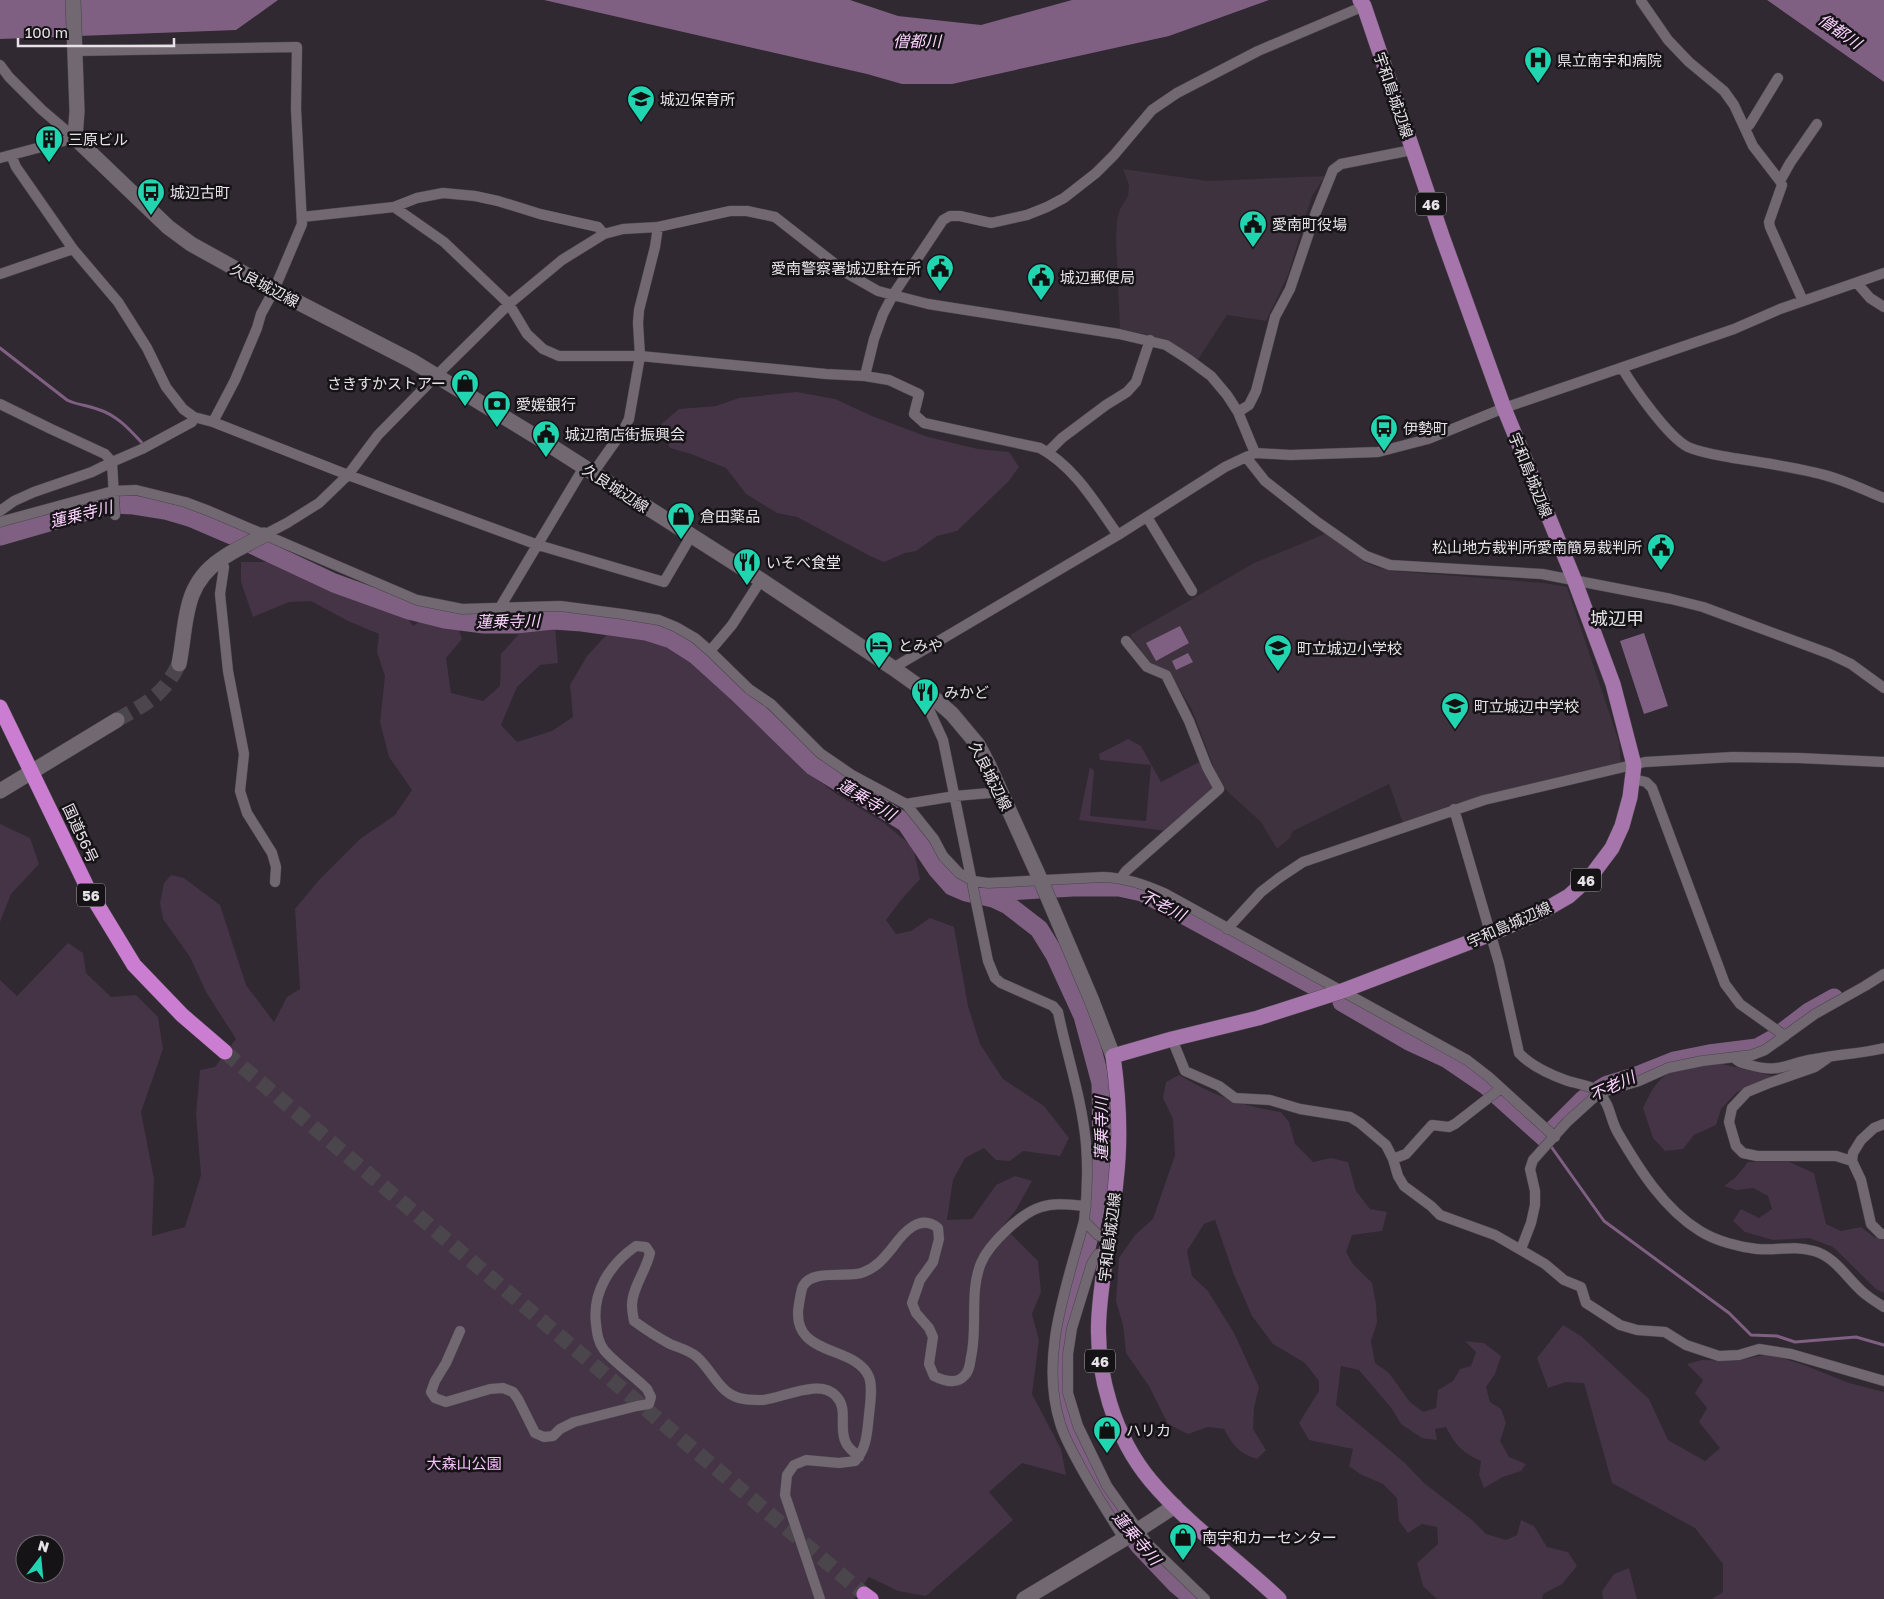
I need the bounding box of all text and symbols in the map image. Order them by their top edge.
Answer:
water label: 僧都川 [1815,9,1867,54]
scale bar [18,15,174,47]
text: 100 m [25,23,68,41]
water label: 僧都川 [893,31,943,51]
hospital icon: 県立南宇和病院 [1523,45,1553,84]
street label: 宇和島城辺線 [1371,50,1417,140]
place label: 県立南宇和病院 [1557,51,1662,69]
school or university icon: 城辺保育所 [626,84,656,123]
place label: 城辺保育所 [660,90,735,108]
building icon: 三原ビル [34,124,64,163]
place label: 三原ビル [68,130,128,148]
bus stop icon: 城辺古町 [136,177,166,216]
place label: 城辺古町 [170,183,230,201]
road number: 46 [1416,192,1446,215]
public building icon: 愛南町役場 [1238,209,1268,248]
place label: 愛南町役場 [1272,215,1347,233]
public building icon: 愛南警察署城辺駐在所 [925,253,955,292]
street label: 久良城辺線 [228,259,302,311]
place label: 愛南警察署城辺駐在所 [771,259,921,277]
public building icon: 城辺郵便局 [1026,262,1056,301]
place label: 城辺郵便局 [1060,268,1135,286]
shop icon: さきすかストアー [450,368,480,407]
place label: さきすかストアー [327,374,446,392]
bank icon: 愛媛銀行 [482,389,512,428]
place label: 愛媛銀行 [516,395,576,413]
bus stop icon: 伊勢町 [1369,413,1399,452]
public building icon: 城辺商店街振興会 [531,419,561,458]
place label: 伊勢町 [1403,419,1448,437]
place label: 城辺商店街振興会 [565,425,685,443]
street label: 宇和島城辺線 [1506,430,1556,520]
street label: 久良城辺線 [580,460,652,516]
water label: 蓮乗寺川 [48,496,116,531]
shop icon: 倉田薬品 [666,501,696,540]
place label: 倉田薬品 [700,507,760,525]
public building icon: 松山地方裁判所愛南簡易裁判所 [1646,532,1676,571]
place label: 松山地方裁判所愛南簡易裁判所 [1432,538,1642,556]
restaurant icon: いそべ食堂 [732,547,762,586]
place label: いそべ食堂 [766,553,841,571]
district label: 城辺甲 [1590,607,1644,629]
water label: 蓮乗寺川 [476,610,542,632]
hotel icon: とみや [864,630,894,669]
school or university icon: 町立城辺小学校 [1263,633,1293,672]
place label: とみや [898,636,943,654]
place label: 町立城辺小学校 [1297,639,1402,657]
restaurant icon: みかど [910,677,940,716]
place label: みかど [944,683,989,701]
school or university icon: 町立城辺中学校 [1440,691,1470,730]
place label: 町立城辺中学校 [1474,697,1579,715]
street label: 久良城辺線 [966,738,1016,814]
water label: 蓮乗寺川 [834,774,901,825]
street label: 国道56号 [60,801,102,865]
road number: 46 [1571,868,1601,892]
road number: 56 [77,884,105,906]
water label: 不老川 [1137,885,1191,926]
street label: 宇和島城辺線 [1464,897,1554,951]
water label: 不老川 [1586,1066,1640,1105]
water label: 蓮乗寺川 [1091,1095,1111,1161]
street label: 宇和島城辺線 [1095,1191,1123,1283]
road number: 46 [1085,1350,1115,1372]
shop icon: ハリカ [1092,1415,1122,1454]
place label: ハリカ [1126,1421,1171,1439]
park label: 大森山公園 [426,1454,502,1472]
water label: 蓮乗寺川 [1109,1507,1167,1570]
shop icon: 南宇和カーセンター [1168,1522,1198,1561]
place label: 南宇和カーセンター [1202,1528,1337,1546]
north arrow [15,1534,65,1584]
text: N [36,1536,51,1556]

